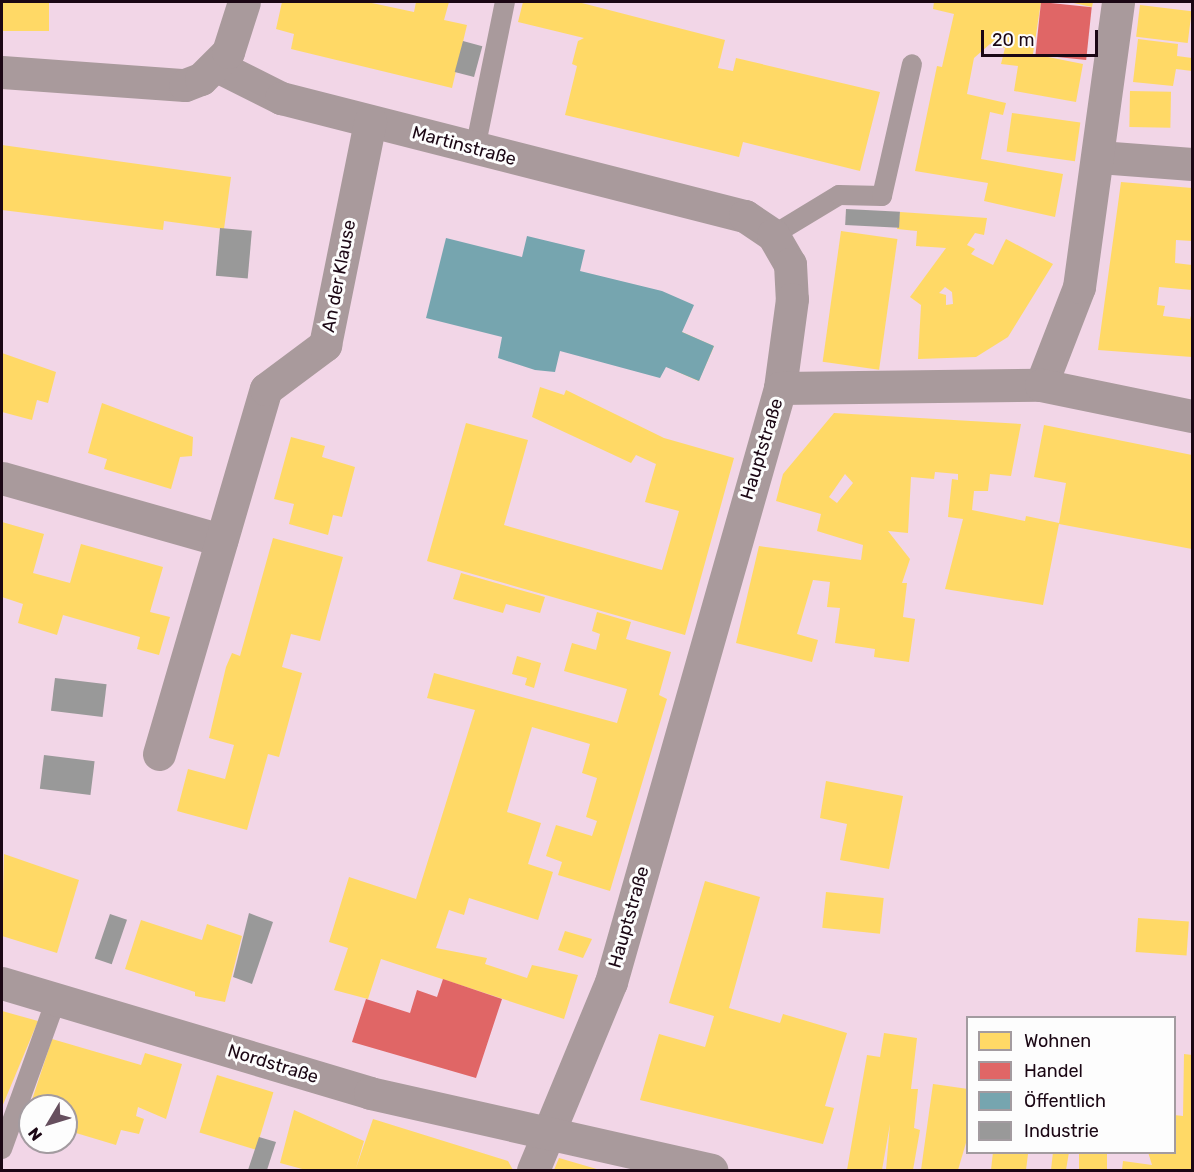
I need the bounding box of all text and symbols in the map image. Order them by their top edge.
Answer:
scale bar [984,18,1101,56]
text: 20 m [992,29,1034,51]
street label: Martinstraße [410,122,518,170]
street label: An der Klause [317,218,361,334]
street label: Hauptstraße [736,396,788,502]
street label: Hauptstraße [604,864,654,970]
legend [966,1016,1176,1154]
text: Wohnen [1024,1030,1091,1052]
street label: Nordstraße [225,1040,321,1088]
text: Handel [1024,1060,1083,1082]
text: Öffentlich [1024,1090,1106,1112]
north arrow [18,1094,78,1154]
text: Industrie [1024,1120,1099,1142]
text: N [24,1124,46,1145]

